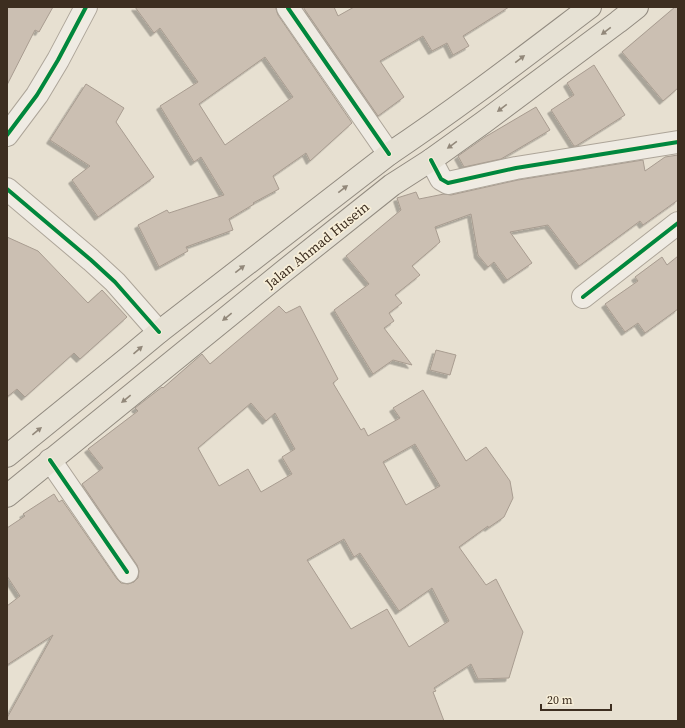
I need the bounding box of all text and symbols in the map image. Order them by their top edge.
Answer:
one-way arrow [601,27,612,35]
one-way arrow [515,55,526,64]
one-way arrow [496,104,507,113]
one-way arrow [447,141,458,149]
one-way arrow [337,185,348,193]
street label: Jalan Ahmad Husein [260,197,374,294]
one-way arrow [235,264,246,273]
one-way arrow [221,313,232,322]
one-way arrow [133,345,144,354]
one-way arrow [121,395,131,404]
one-way arrow [32,427,43,436]
scale bar [541,686,611,712]
text: 20 m [547,692,573,708]

